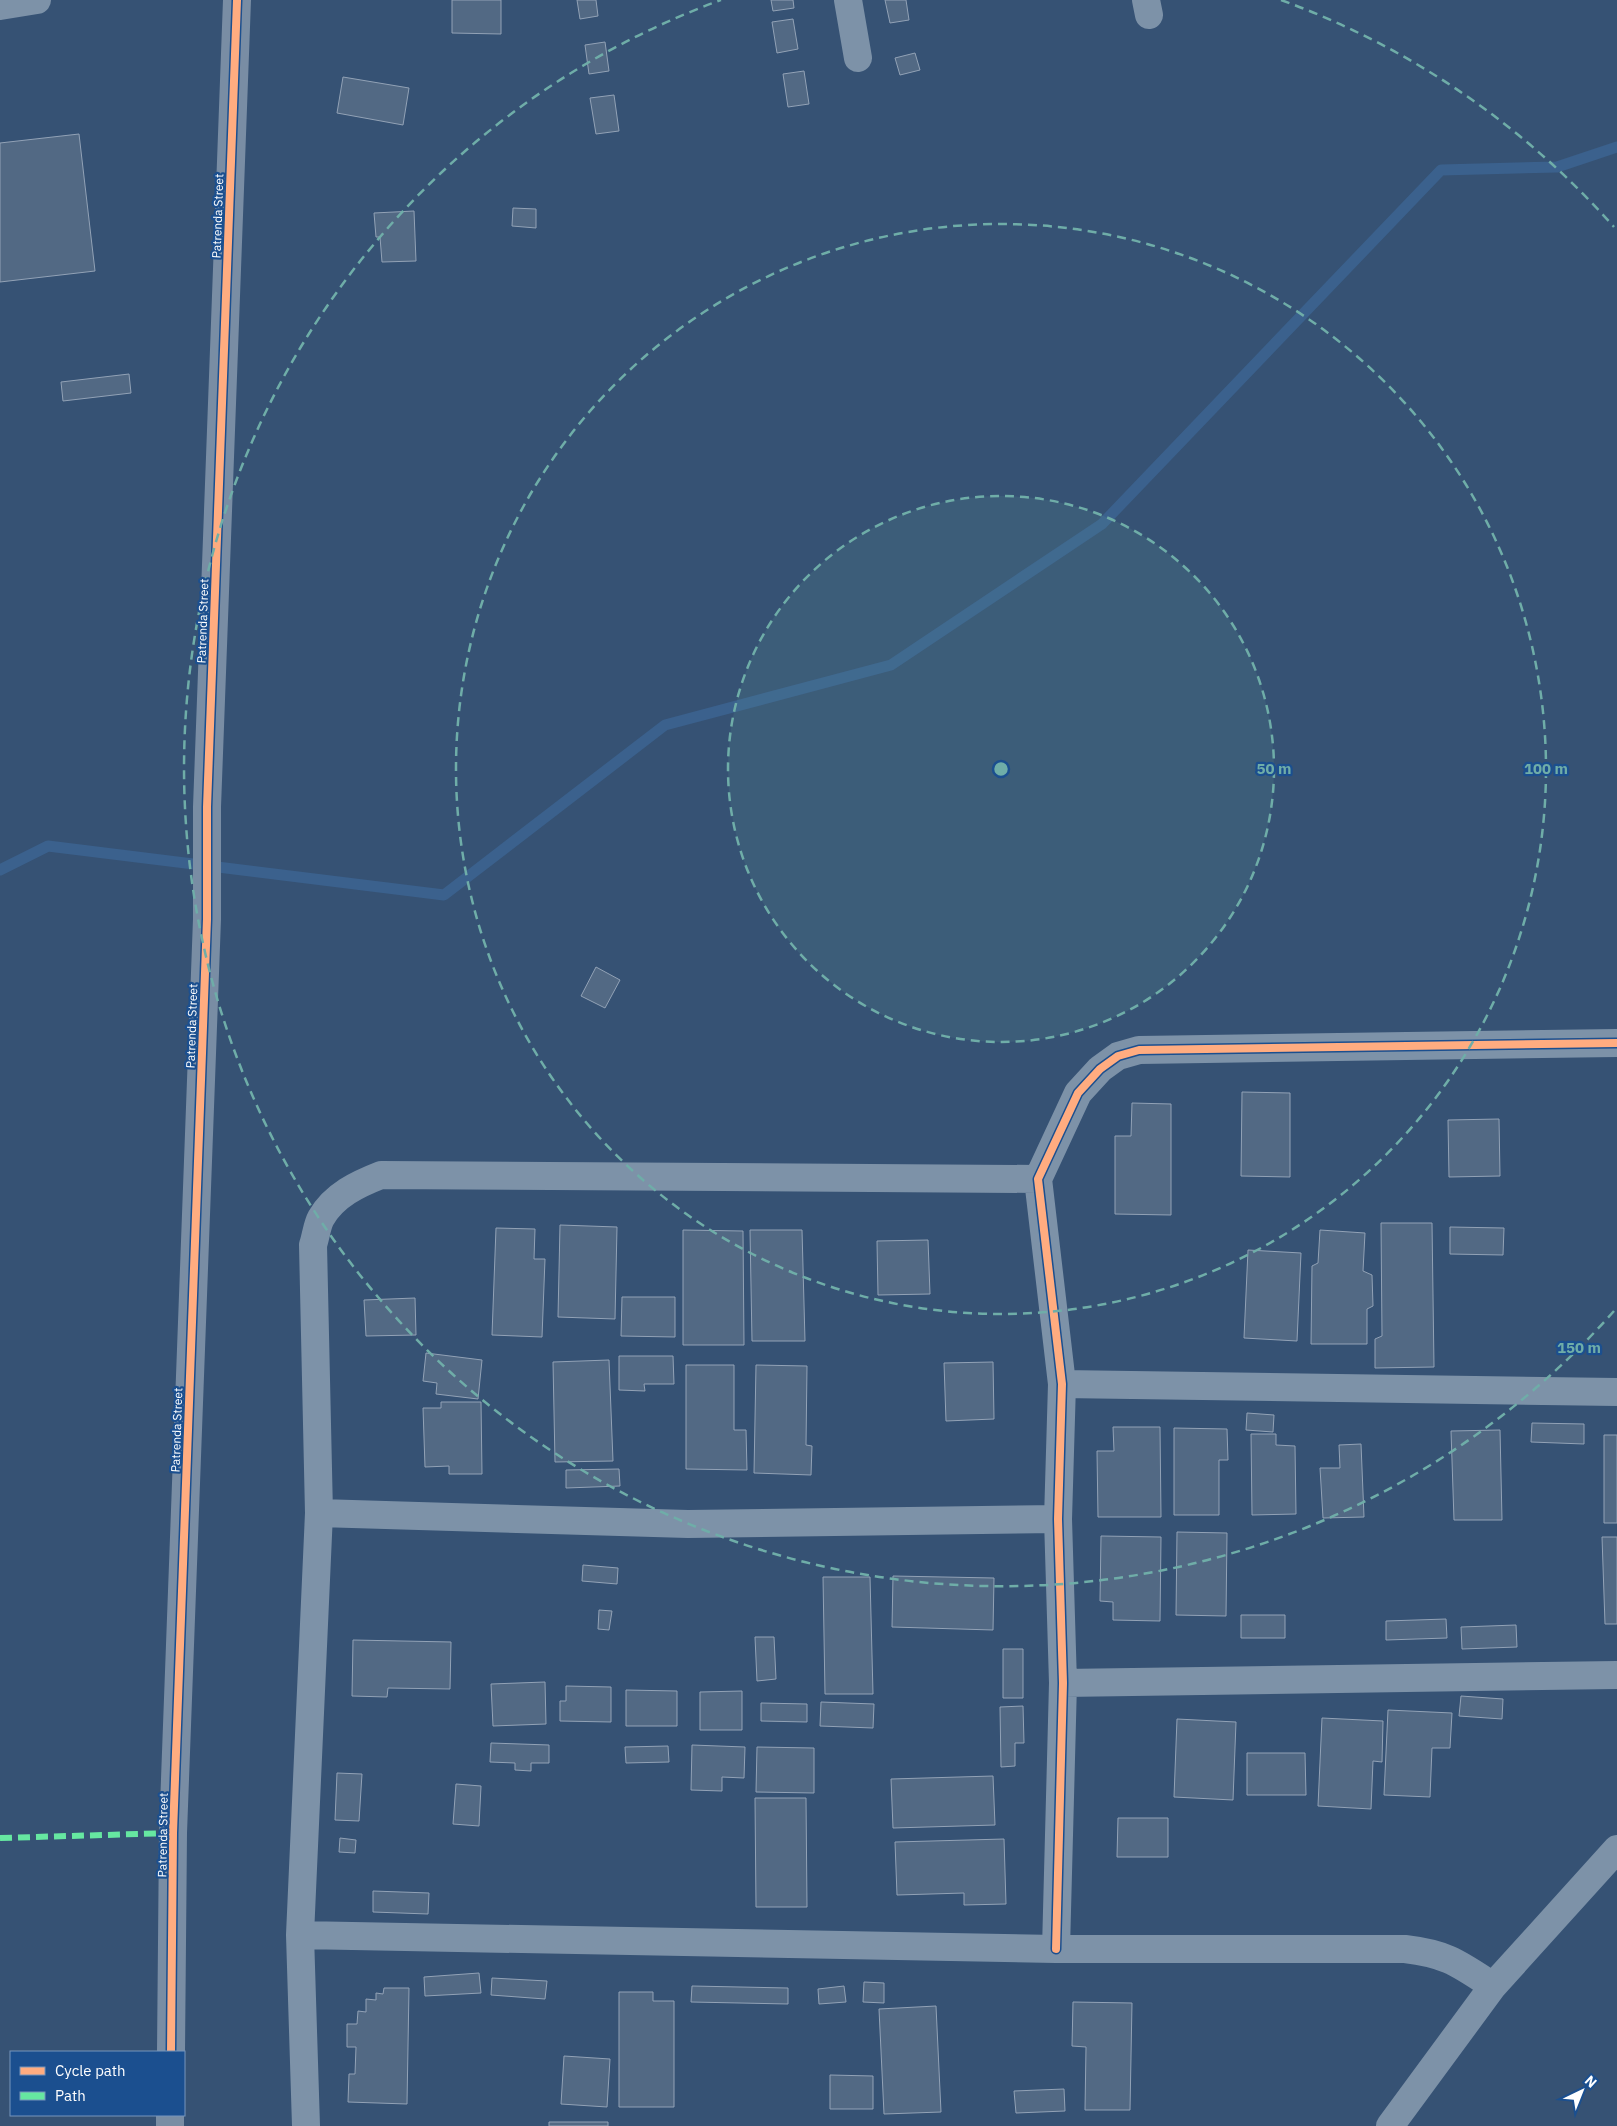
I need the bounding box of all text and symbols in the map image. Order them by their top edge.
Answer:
street label: Patrenda Street [209,173,226,259]
street label: Patrenda Street [194,578,211,664]
text: 50 m [1257,759,1291,778]
text: 100 m [1524,759,1568,778]
centre of rings [992,760,1010,778]
street label: Patrenda Street [183,983,200,1069]
text: 150 m [1557,1338,1601,1357]
street label: Patrenda Street [168,1387,185,1473]
street label: Patrenda Street [154,1793,171,1877]
legend [10,2051,185,2116]
text: Cycle path [55,2061,126,2080]
north arrow [1557,2066,1607,2116]
text: N [1581,2071,1601,2092]
text: Path [55,2086,86,2105]

